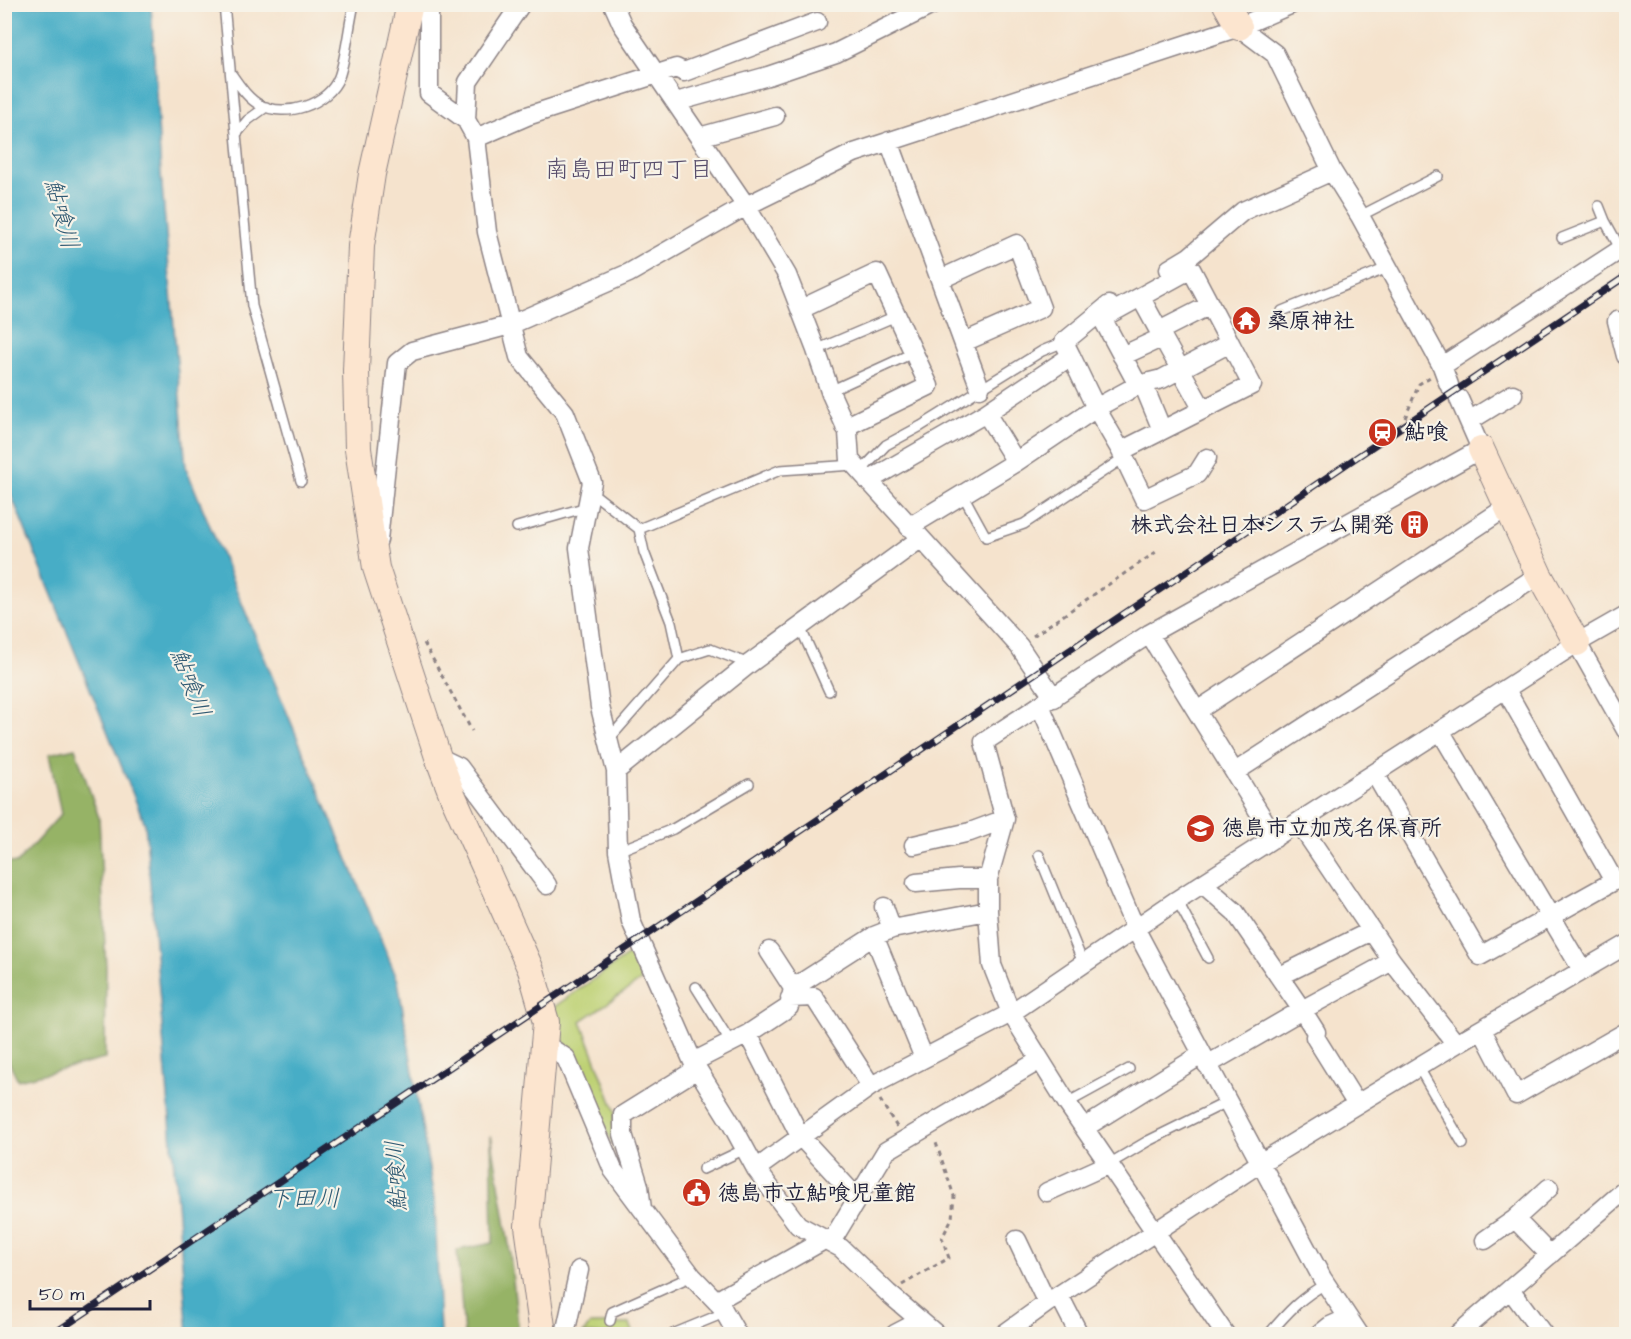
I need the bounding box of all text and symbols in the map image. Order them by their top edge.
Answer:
district label: 南島田町四丁目 [545,153,713,187]
water label: 鮎喰川 [35,175,87,253]
temple icon: 桑原神社 [1230,305,1262,337]
place label: 桑原神社 [1267,306,1355,337]
station icon: 鮎喰 [1367,416,1399,448]
place label: 鮎喰 [1404,417,1448,448]
building icon: 株式会社日本システム開発 [1399,509,1431,541]
place label: 株式会社日本システム開発 [1130,510,1394,541]
water label: 鮎喰川 [161,643,219,723]
school or university icon: 徳島市立加茂名保育所 [1185,812,1217,844]
place label: 徳島市立加茂名保育所 [1222,813,1442,844]
water label: 鮎喰川 [378,1139,416,1213]
public building icon: 徳島市立鮎喰児童館 [681,1177,713,1209]
place label: 徳島市立鮎喰児童館 [718,1178,916,1209]
water label: 下田川 [268,1182,340,1216]
scale bar [30,1273,150,1311]
text: 50 m [39,1282,84,1307]

